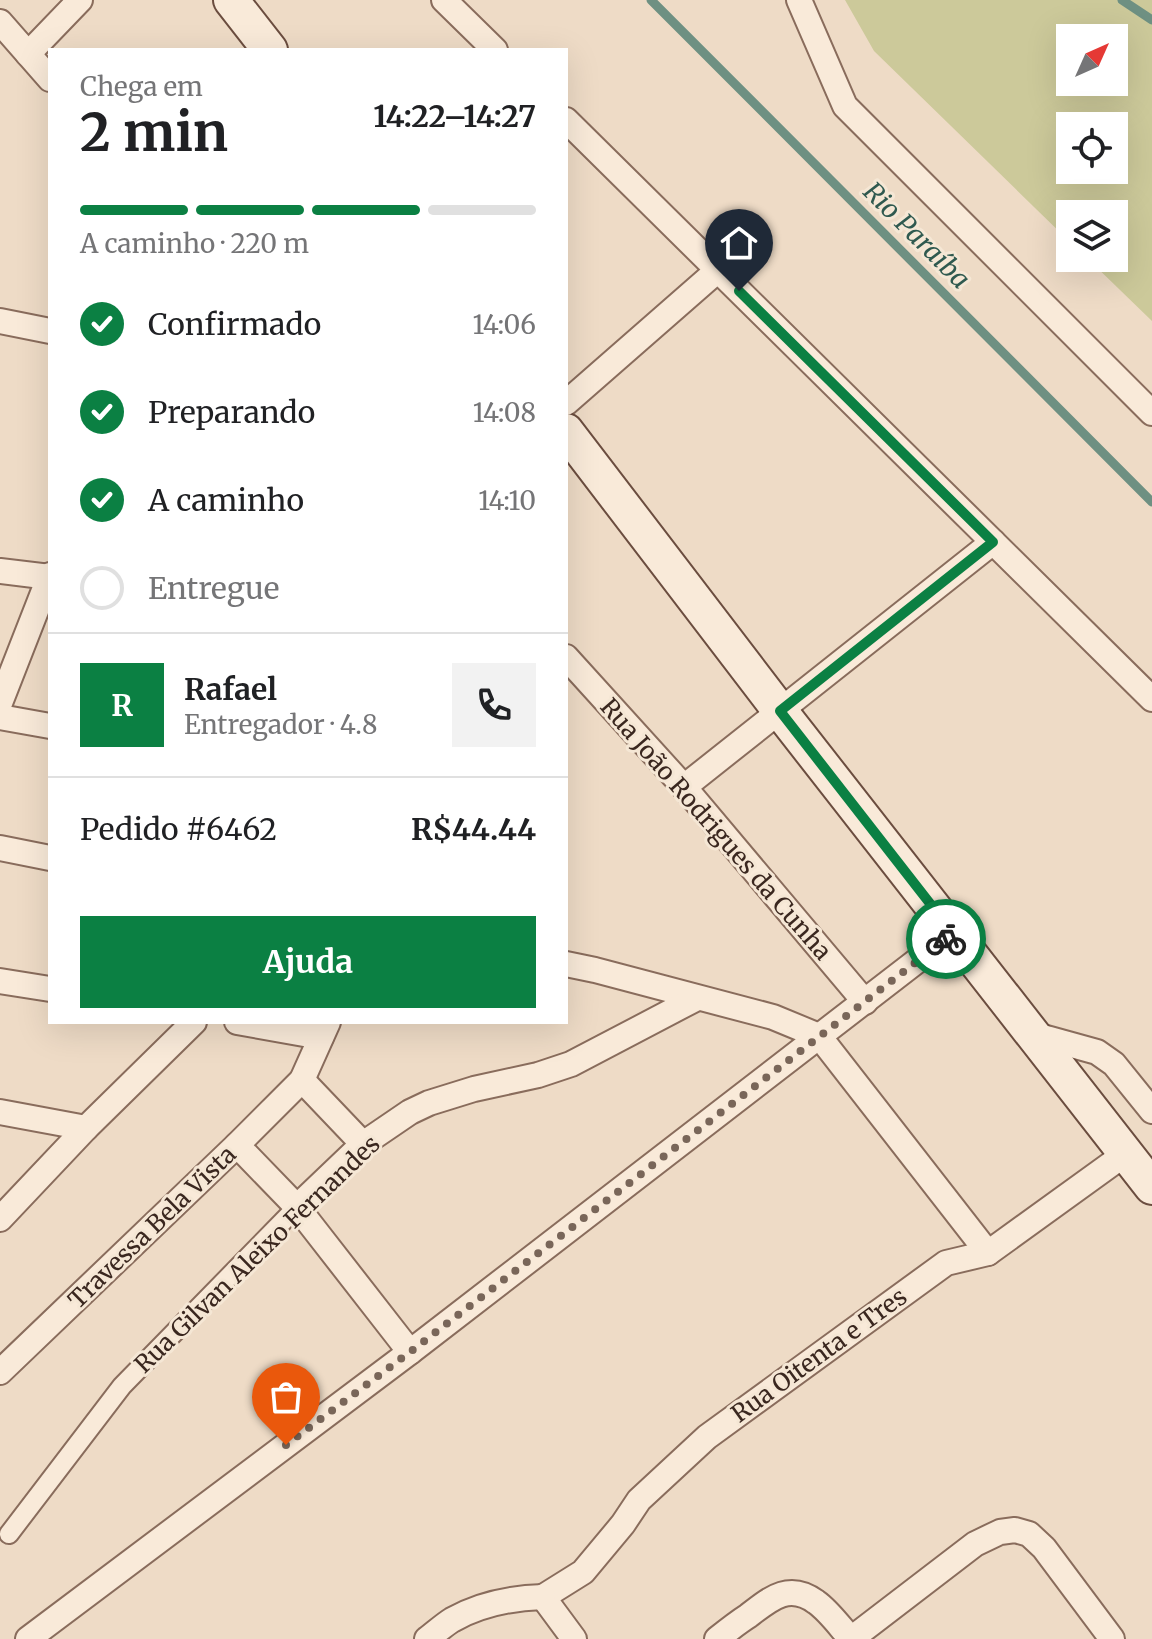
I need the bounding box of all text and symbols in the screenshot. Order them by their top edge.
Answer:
north arrow [1056,24,1128,96]
map controls [1056,24,1128,272]
text: Chega em [80,70,203,103]
text: 14:22–14:27 [373,97,536,135]
text: 2 min [80,100,228,165]
button: locate [1056,112,1128,184]
water label: Rio Paraíba [857,175,977,295]
button: layers [1056,200,1128,272]
pin [705,209,773,291]
icon: home [717,221,761,265]
text: A caminho · 220 m [80,227,309,260]
icon: check [80,302,124,346]
text: Confirmado [148,305,321,343]
text: 14:06 [472,308,536,341]
icon: check [80,390,124,434]
text: Preparando [148,393,315,431]
text: 14:08 [473,396,536,429]
icon: check [80,478,124,522]
text: A caminho [148,481,304,519]
text: 14:10 [478,484,536,517]
text: Entregue [148,569,279,607]
button: phone [452,663,536,747]
text: Rafael [184,670,277,708]
text: R [111,686,133,724]
street label: Rua João Rodrigues da Cunha [594,692,838,966]
text: Entregador · 4.8 [184,708,377,741]
text: Pedido #6462 [80,810,277,848]
text: R$44.44 [411,810,536,848]
courier [906,899,986,979]
button: Ajuda [80,916,536,1008]
icon: bike [924,917,968,961]
street label: Rua Gilvan Aleixo Fernandes [128,1128,386,1380]
street label: Travessa Bela Vista [62,1139,242,1315]
street label: Rua Oitenta e Tres [725,1281,913,1429]
pin [252,1363,320,1445]
icon: bag [264,1375,308,1419]

